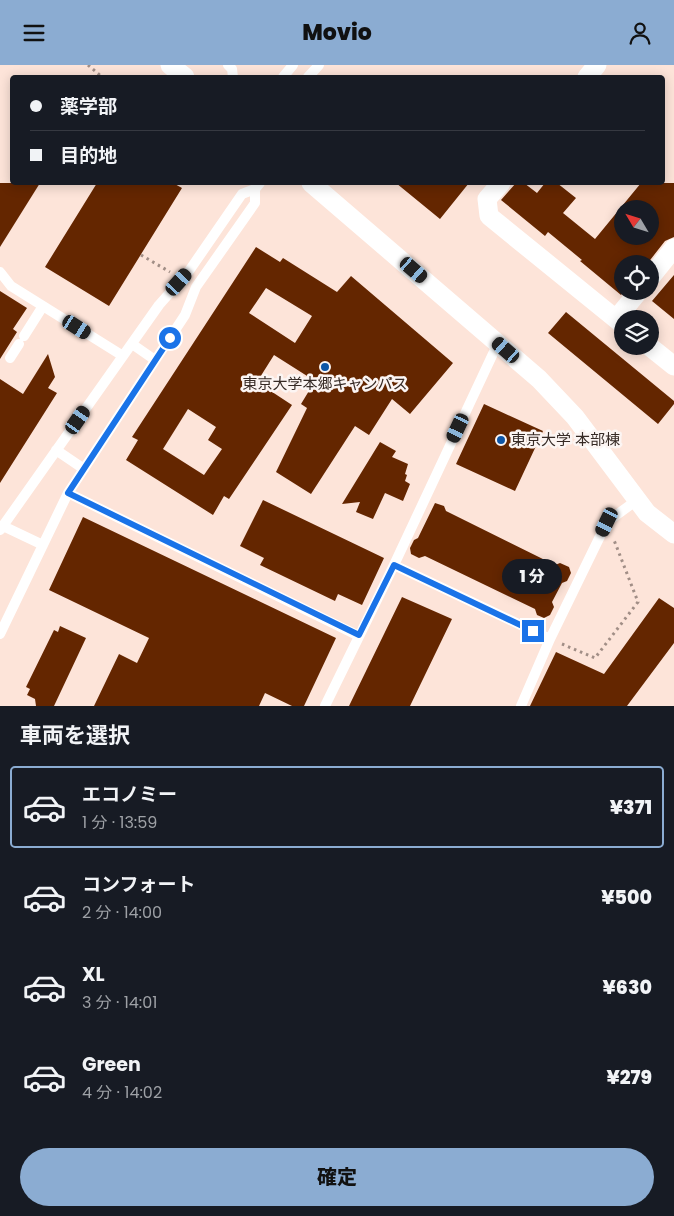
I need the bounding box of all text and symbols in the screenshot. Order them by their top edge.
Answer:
text: Movio [302,17,372,48]
icon: menu [20,19,48,47]
icon: person [626,19,654,47]
text: 薬学部 [60,93,117,120]
text: 目的地 [60,142,117,169]
north arrow [614,200,659,245]
map controls [614,200,659,355]
car [397,254,430,286]
button: locate [614,255,659,300]
car [163,266,194,298]
button: layers [614,310,659,355]
car [60,313,93,341]
route start [159,327,181,349]
car [489,334,522,366]
marker: 東京大学本郷キャンパス [319,361,331,373]
place label: 東京大学本郷キャンパス [242,373,408,394]
car [63,403,92,437]
car [444,411,471,445]
place label: 東京大学 本部棟 [511,429,620,450]
marker: 東京大学 本部棟 [495,434,507,446]
car [593,505,620,539]
callout: 1 分 [503,559,563,593]
text: 1 分 [519,565,545,588]
route end [522,620,544,642]
text: 車両を選択 [20,720,130,751]
text: エコノミー [82,781,177,808]
icon: car [22,785,67,830]
text: ¥371 [610,794,652,821]
text: 1 分 · 13:59 [82,811,157,834]
text: コンフォート [82,871,195,898]
icon: car [22,875,67,920]
text: ¥500 [601,884,652,911]
text: 2 分 · 14:00 [82,901,162,924]
text: XL [82,961,105,988]
icon: car [22,965,67,1010]
text: ¥630 [603,974,652,1001]
text: 3 分 · 14:01 [82,991,157,1014]
text: Green [82,1051,141,1078]
icon: car [22,1055,67,1100]
text: ¥279 [606,1064,652,1091]
text: 4 分 · 14:02 [82,1081,162,1104]
button: 確定 [20,1148,654,1206]

